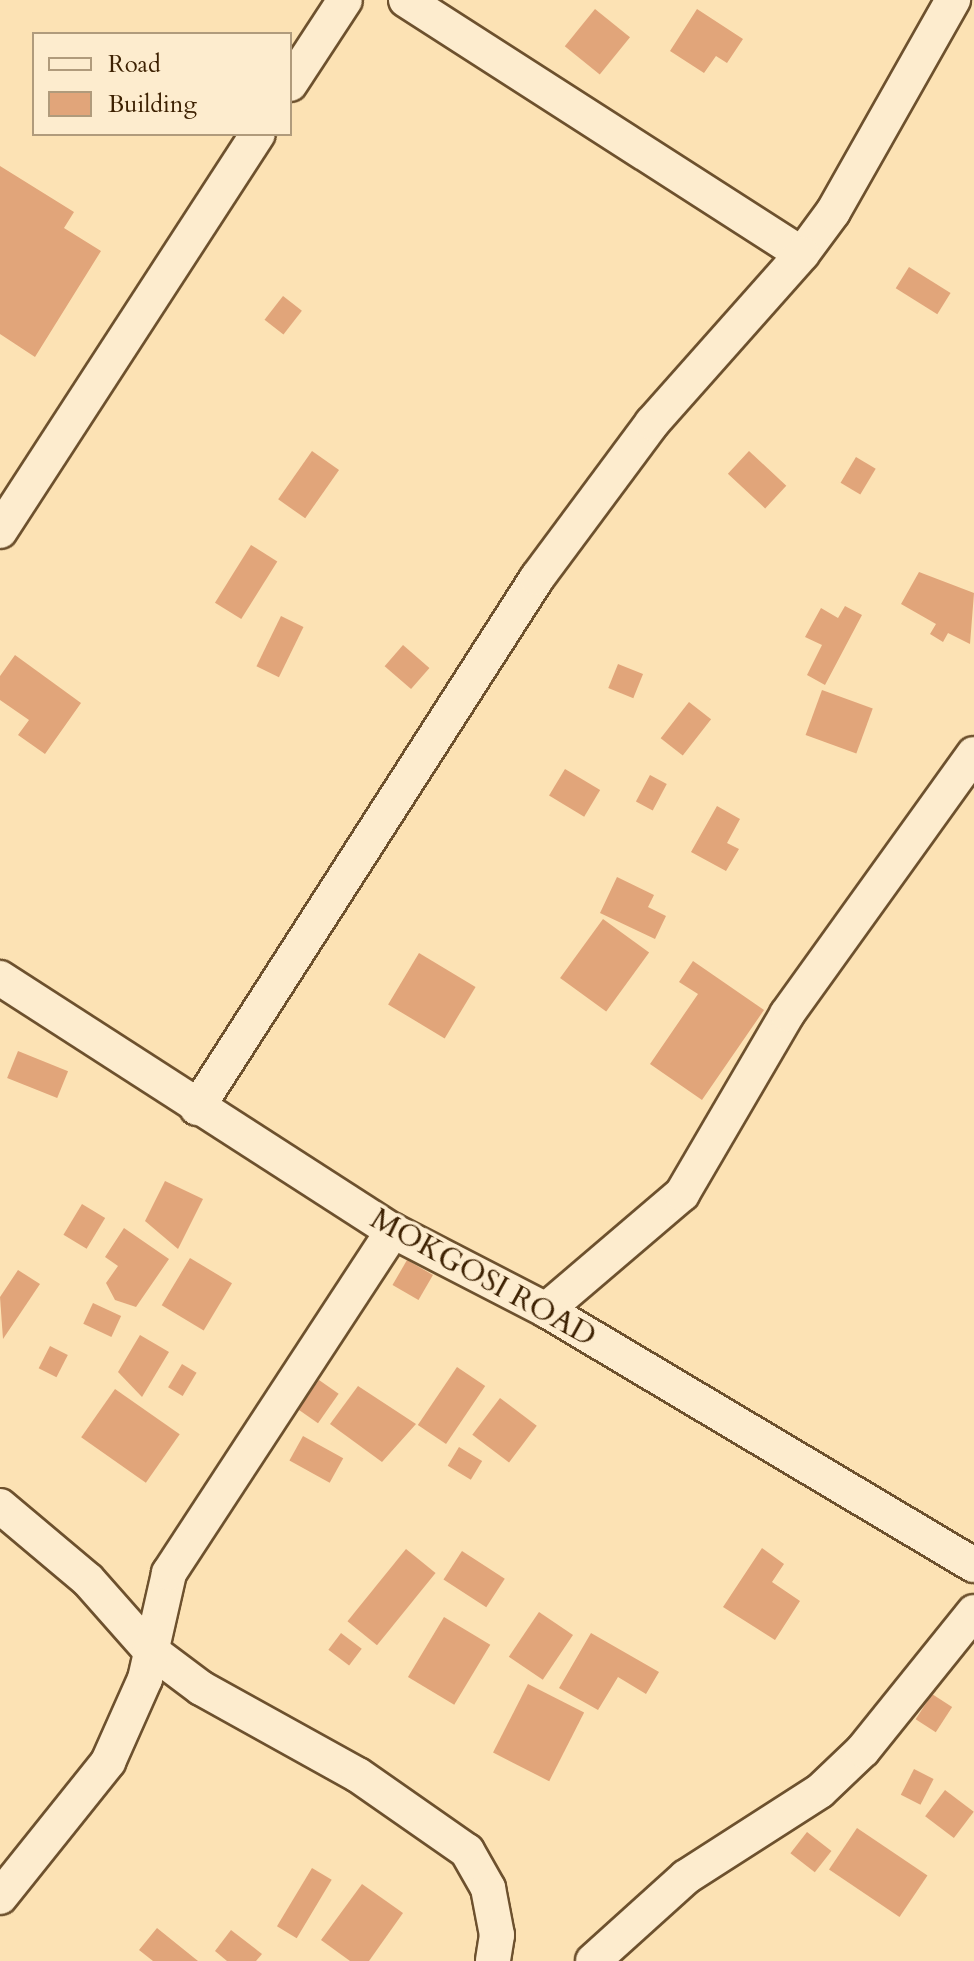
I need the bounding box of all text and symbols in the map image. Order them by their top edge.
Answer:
legend [32,32,292,136]
text: Road [108,48,161,81]
text: Building [108,88,197,121]
street label: MOKGOSI ROAD [364,1201,602,1355]

